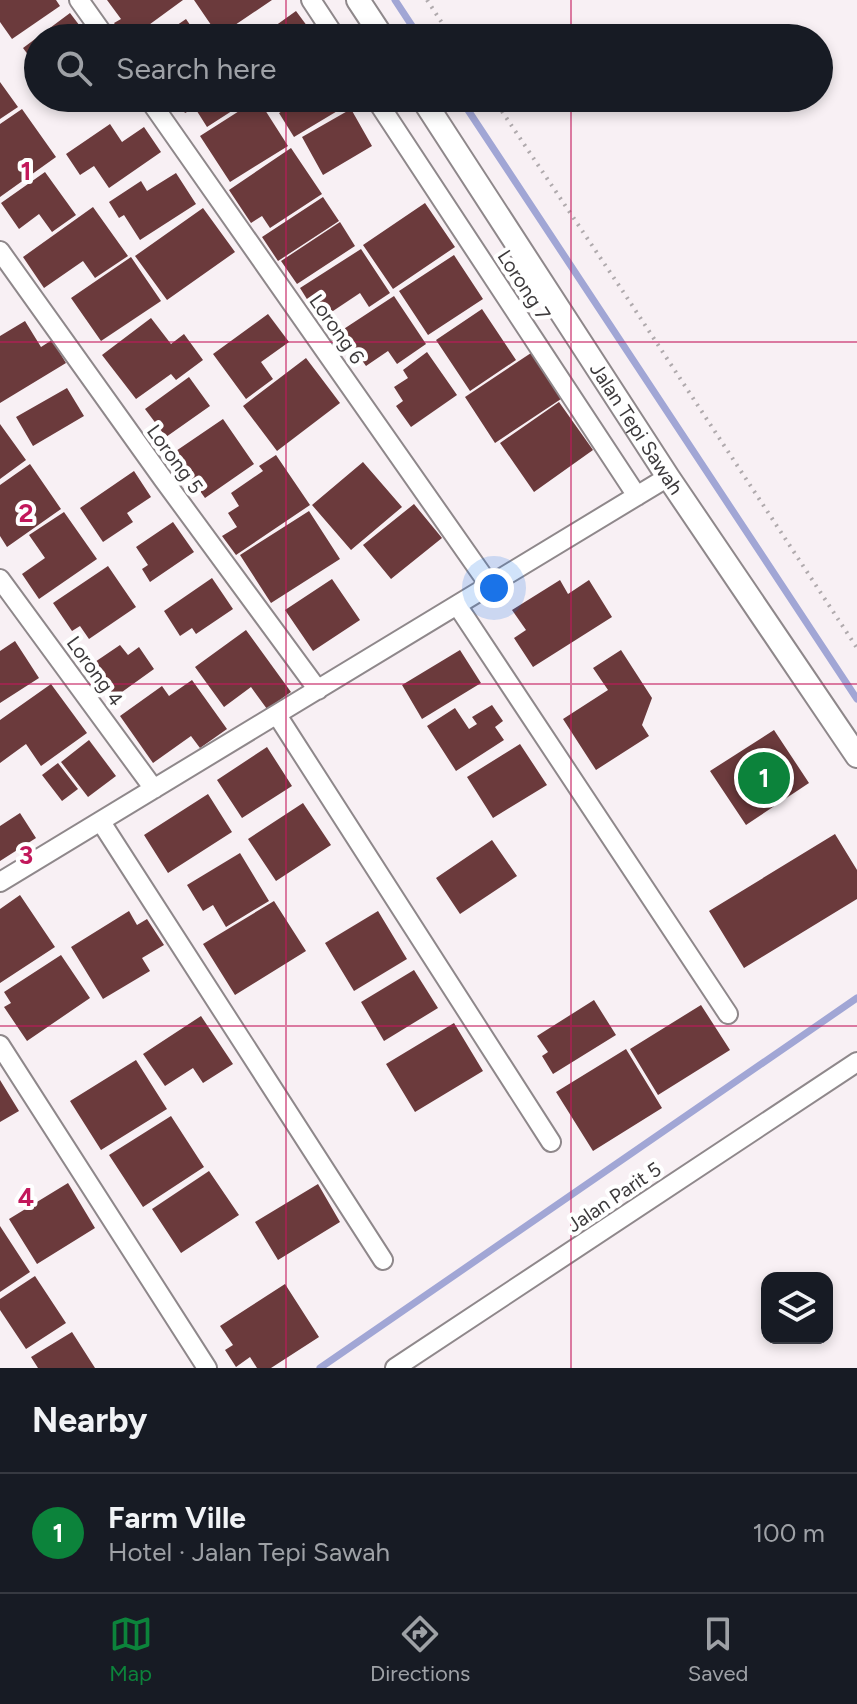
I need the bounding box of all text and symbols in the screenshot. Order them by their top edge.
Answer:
search box [24,24,833,112]
icon: search [52,46,96,90]
text: Search here [116,50,276,87]
text: 1 [21,155,31,187]
street label: Lorong 7 [492,245,556,325]
street label: Lorong 6 [304,290,370,368]
street label: Jalan Tepi Sawah [585,358,688,499]
street label: Lorong 5 [142,420,208,498]
text: 2 [18,497,34,529]
your location [474,568,514,608]
street label: Lorong 4 [62,631,128,711]
pin: 1 [738,748,790,808]
text: 3 [19,839,33,871]
street label: Jalan Parit 5 [562,1157,666,1237]
text: 4 [18,1181,34,1213]
map controls [761,1272,833,1344]
button: layers [761,1272,833,1344]
text: Nearby [32,1400,147,1441]
text: Farm Ville [108,1499,246,1536]
text: 1 [53,1517,63,1549]
text: 100 m [752,1517,825,1549]
text: Hotel · Jalan Tepi Sawah [108,1536,390,1568]
tab: Map [109,1612,153,1687]
tab: Directions [370,1612,470,1687]
tab: Saved [688,1612,748,1687]

